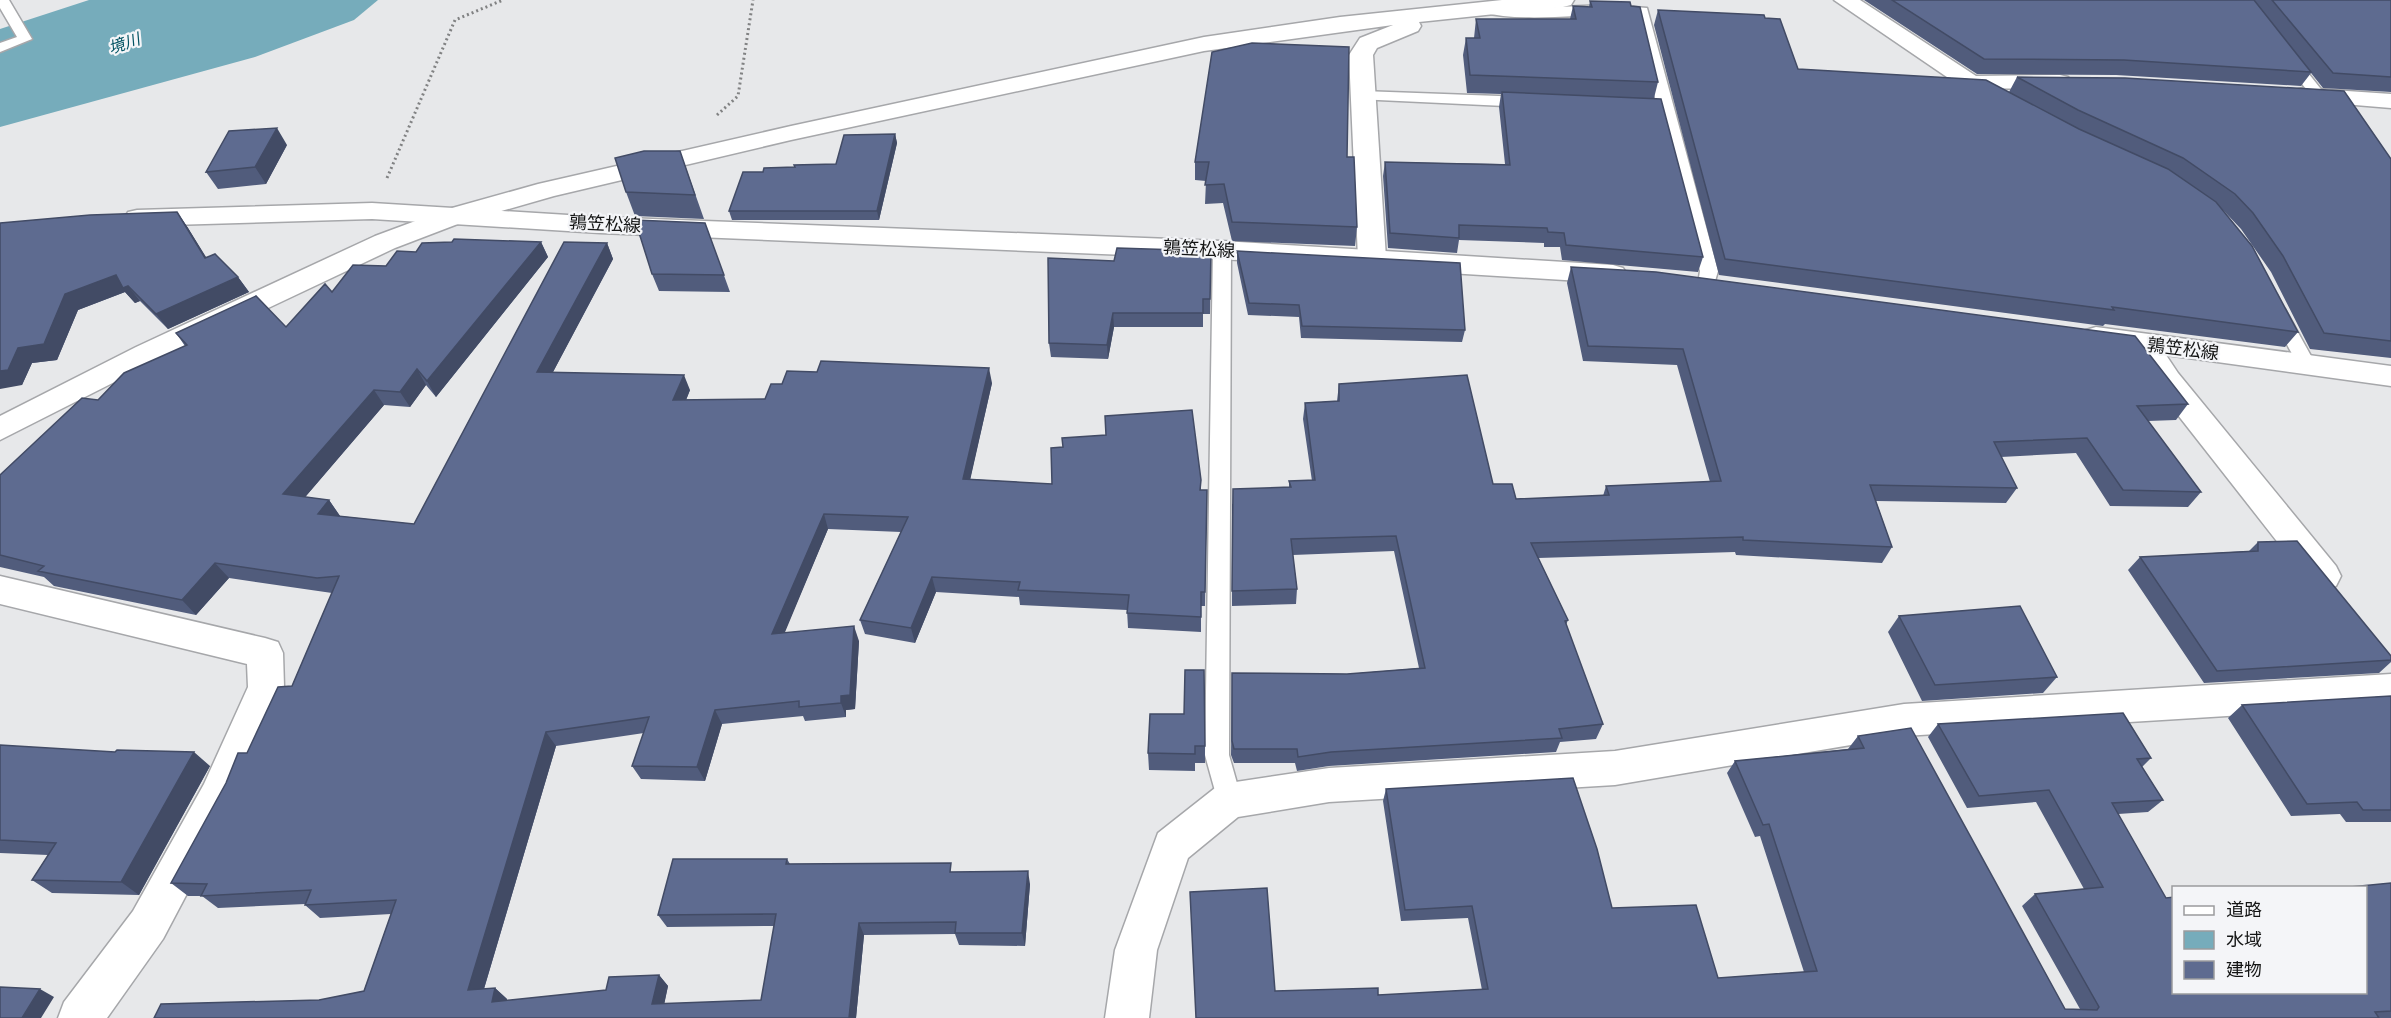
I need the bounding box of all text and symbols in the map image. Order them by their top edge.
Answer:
water label: 境川 [106,28,144,58]
street label: 鶉笠松線 [568,210,642,237]
street label: 鶉笠松線 [1162,235,1236,262]
street label: 鶉笠松線 [2146,333,2220,364]
legend [2172,886,2367,994]
text: 道路 [2226,898,2262,921]
text: 水域 [2226,928,2262,951]
text: 建物 [2226,958,2262,981]

